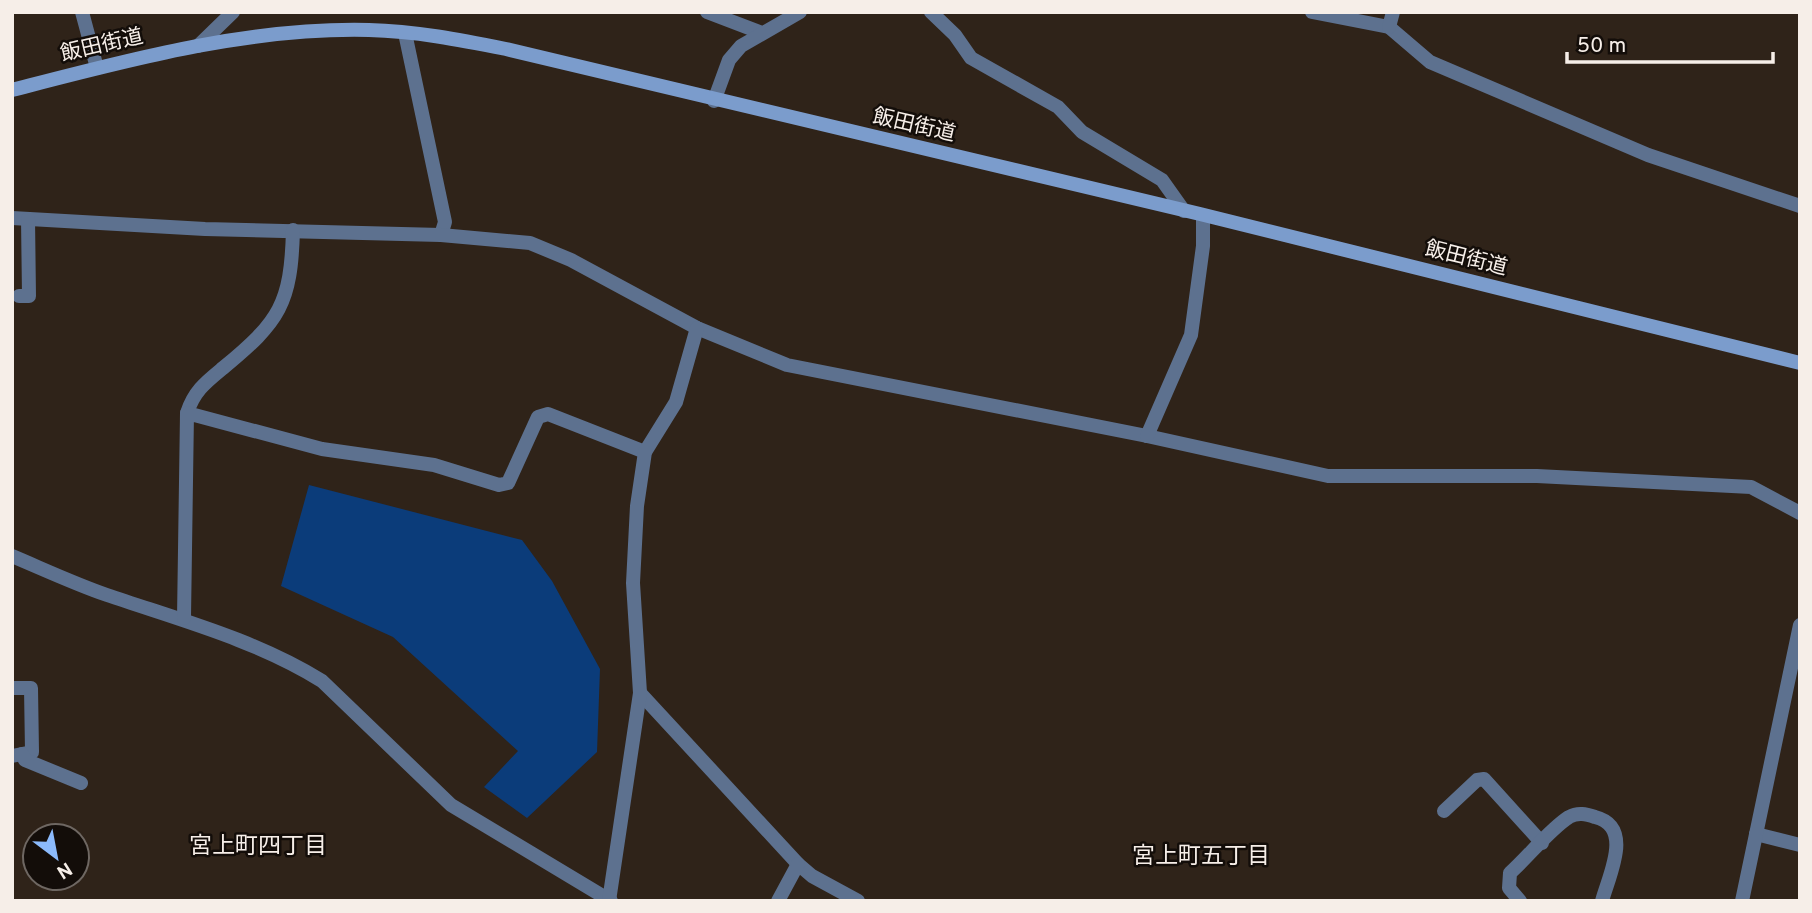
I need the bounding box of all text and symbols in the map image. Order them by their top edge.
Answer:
scale bar [1567,21,1773,65]
street label: 飯田街道 [58,23,146,69]
text: 50 m [1577,33,1626,60]
street label: 飯田街道 [870,103,958,149]
street label: 飯田街道 [1422,236,1510,282]
north arrow [21,822,91,892]
district label: 宮上町四丁目 [189,833,327,862]
district label: 宮上町五丁目 [1132,843,1270,872]
text: N [52,856,76,884]

